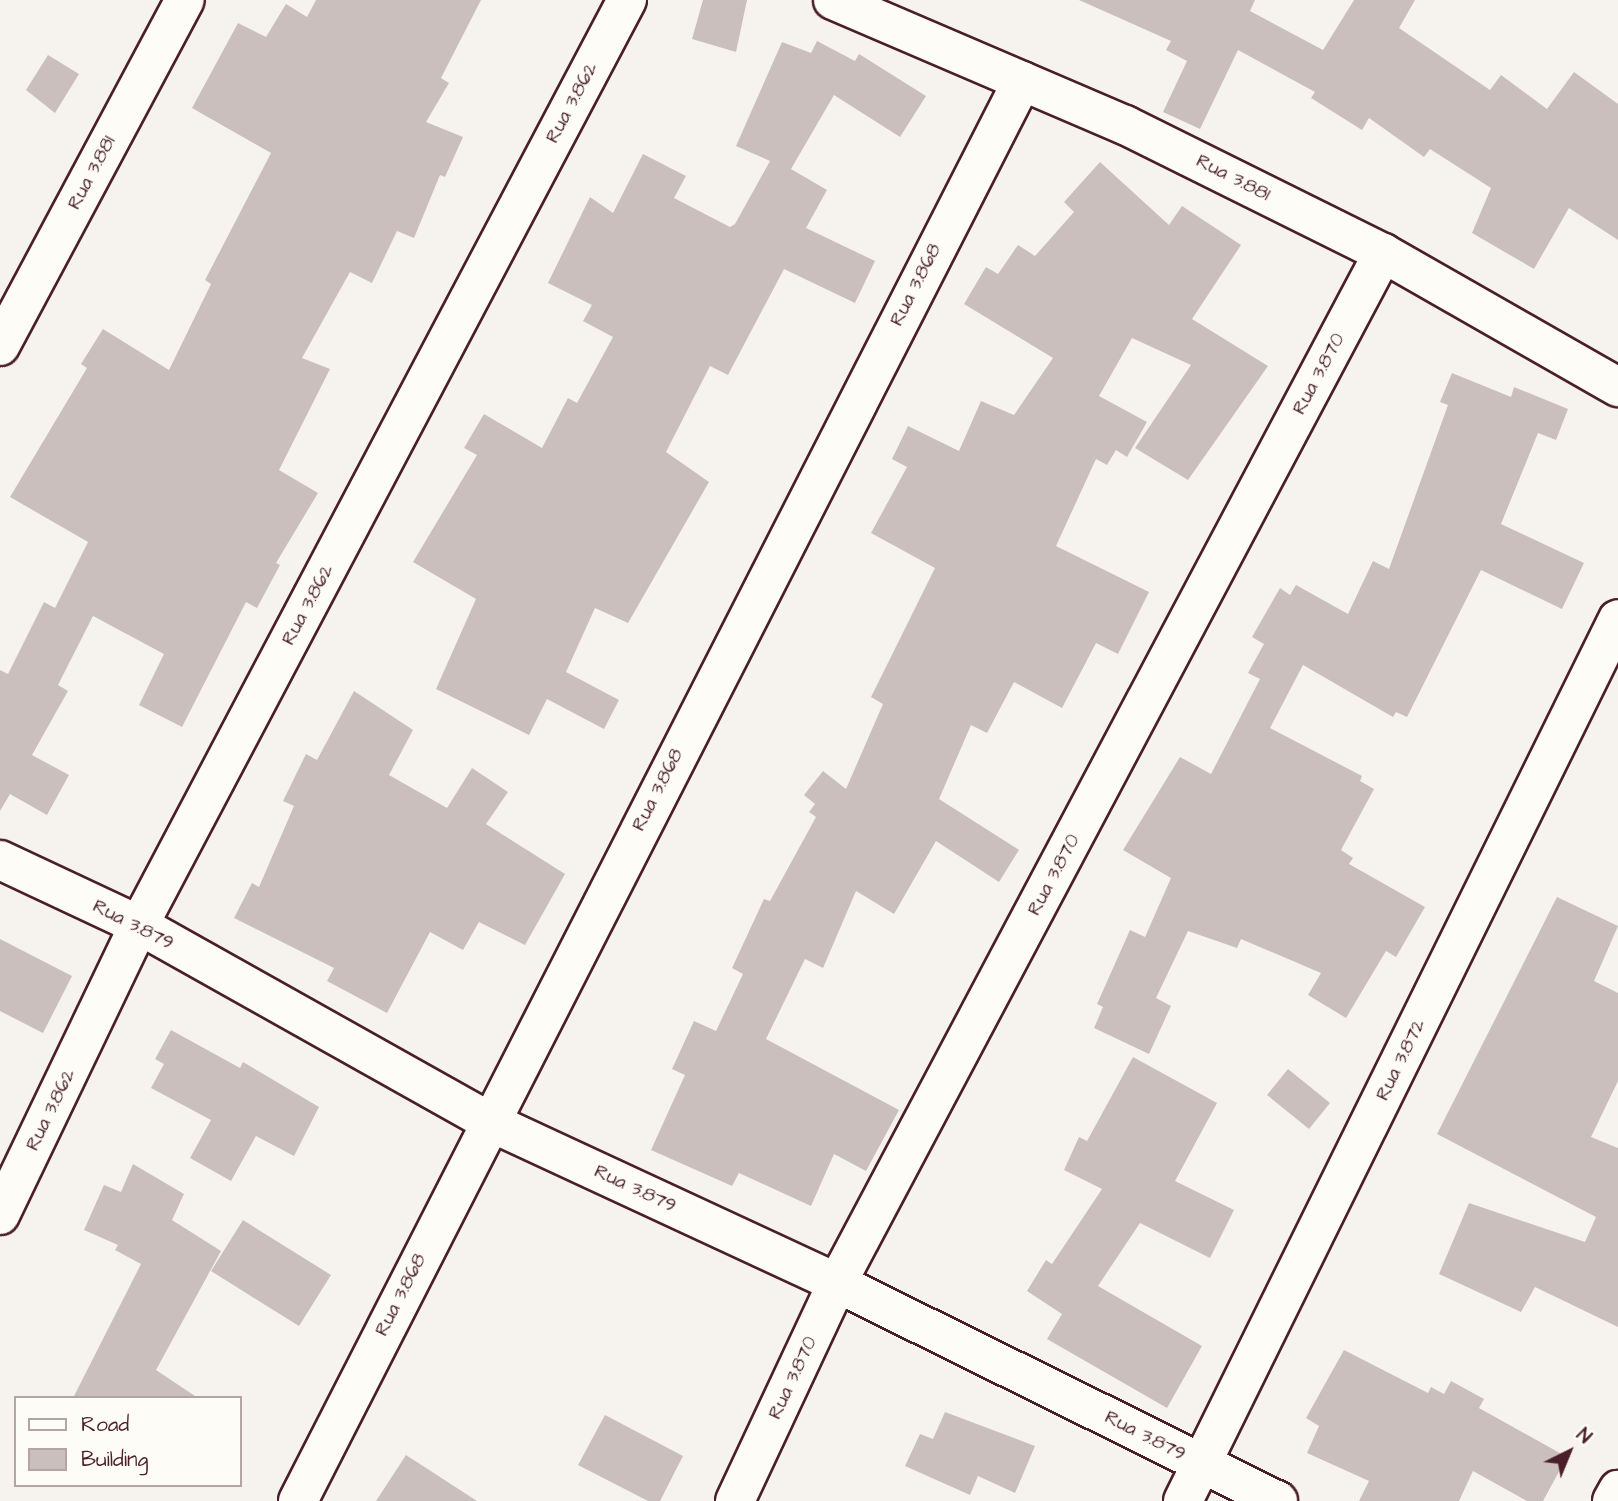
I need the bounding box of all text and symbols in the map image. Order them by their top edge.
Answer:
street label: Rua 3.862 [541,59,603,147]
street label: Rua 3.881 [63,132,121,214]
street label: Rua 3.881 [1192,150,1274,206]
street label: Rua 3.868 [886,240,946,330]
street label: Rua 3.870 [1288,329,1350,419]
street label: Rua 3.862 [277,561,339,649]
street label: Rua 3.868 [628,745,688,835]
street label: Rua 3.870 [1023,830,1085,920]
street label: Rua 3.879 [89,895,177,955]
street label: Rua 3.872 [1372,1016,1430,1104]
street label: Rua 3.862 [21,1065,81,1155]
street label: Rua 3.879 [590,1160,680,1218]
street label: Rua 3.868 [371,1250,431,1340]
street label: Rua 3.870 [764,1333,822,1423]
legend [14,1396,242,1487]
street label: Rua 3.879 [1101,1406,1189,1466]
text: Road [81,1410,129,1439]
north arrow [1534,1417,1604,1487]
text: N [1570,1422,1597,1450]
text: Building [81,1445,148,1474]

